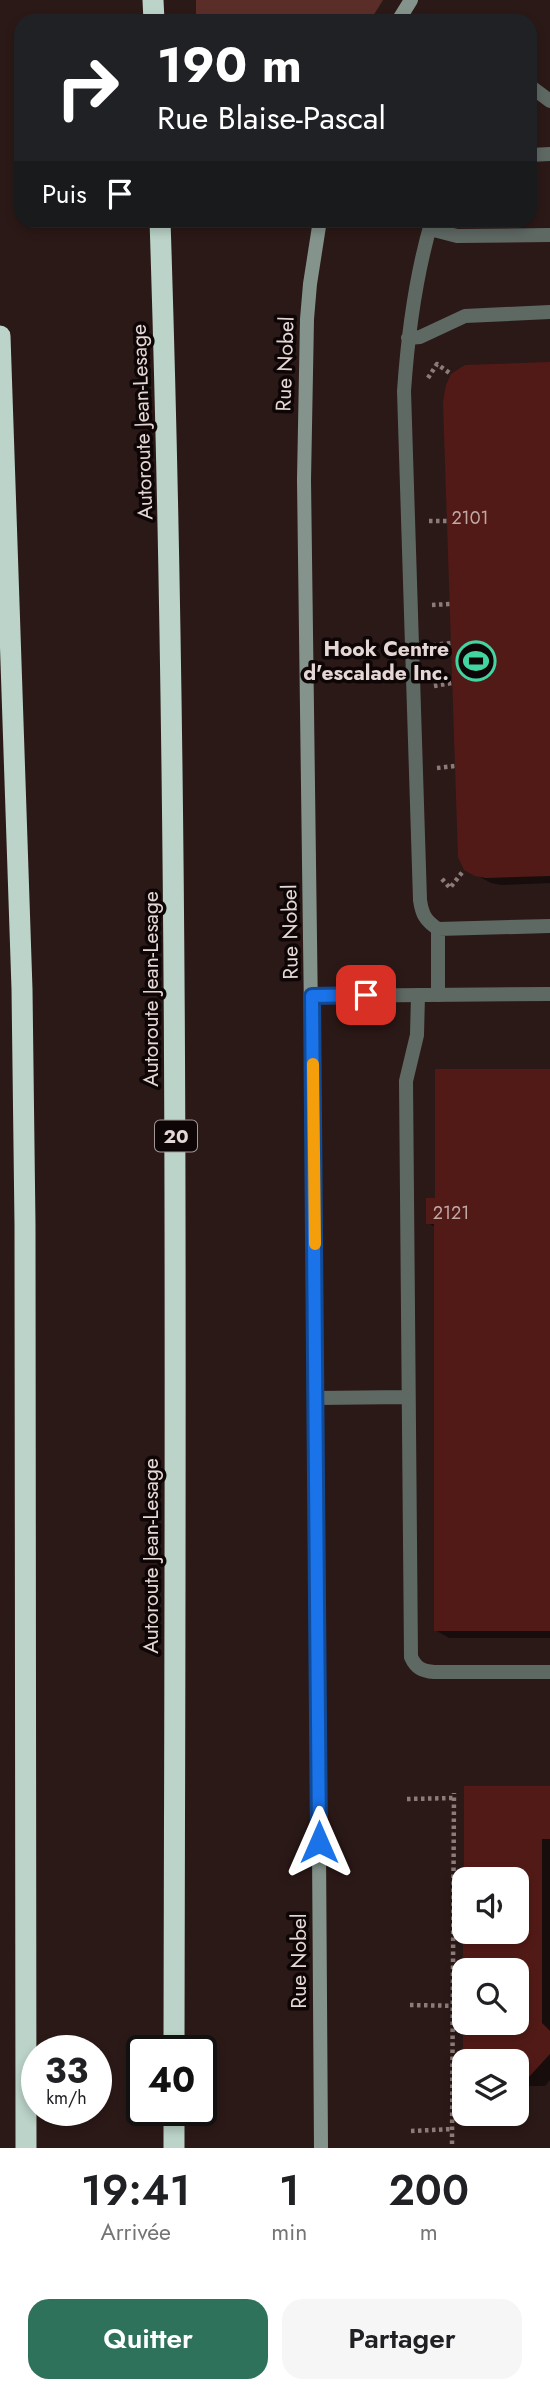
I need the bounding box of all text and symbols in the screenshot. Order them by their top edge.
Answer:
text: 190 m [157,30,302,100]
icon: right [42,42,133,133]
text: Rue Blaise-Pascal [157,95,386,141]
text: Puis [42,175,87,213]
icon: arrive [101,175,139,213]
street label: Rue Nobel [268,316,302,412]
street label: Autoroute Jean-Lesage [124,324,160,520]
house number: 2101 [451,505,489,531]
place label: Hook Centre d'escalade Inc. [303,634,449,688]
sports icon: Hook Centre d'escalade Inc. [455,640,497,682]
street label: Rue Nobel [274,884,306,980]
street label: Autoroute Jean-Lesage [136,891,166,1087]
pin [336,965,396,1025]
icon: arrive [347,976,385,1014]
road number: 20 [155,1120,197,1152]
house number: 2121 [433,1200,469,1226]
street label: Autoroute Jean-Lesage [136,1458,166,1654]
position arrow [282,1805,356,1879]
map controls [452,1867,529,2126]
button: sound [452,1867,529,1944]
street label: Rue Nobel [284,1913,314,2009]
button: search [452,1958,529,2035]
speed limit sign: 40 [126,2035,217,2126]
text: 33 [45,2046,88,2096]
button: layers [452,2049,529,2126]
text: km/h [46,2085,87,2111]
text: 19:41 [81,2160,190,2221]
text: 1 [279,2160,300,2221]
text: 200 [388,2160,469,2221]
text: Arrivée [100,2215,171,2249]
text: min [271,2215,307,2249]
text: m [420,2215,438,2249]
button: Quitter [28,2299,268,2379]
button: Partager [282,2299,522,2379]

